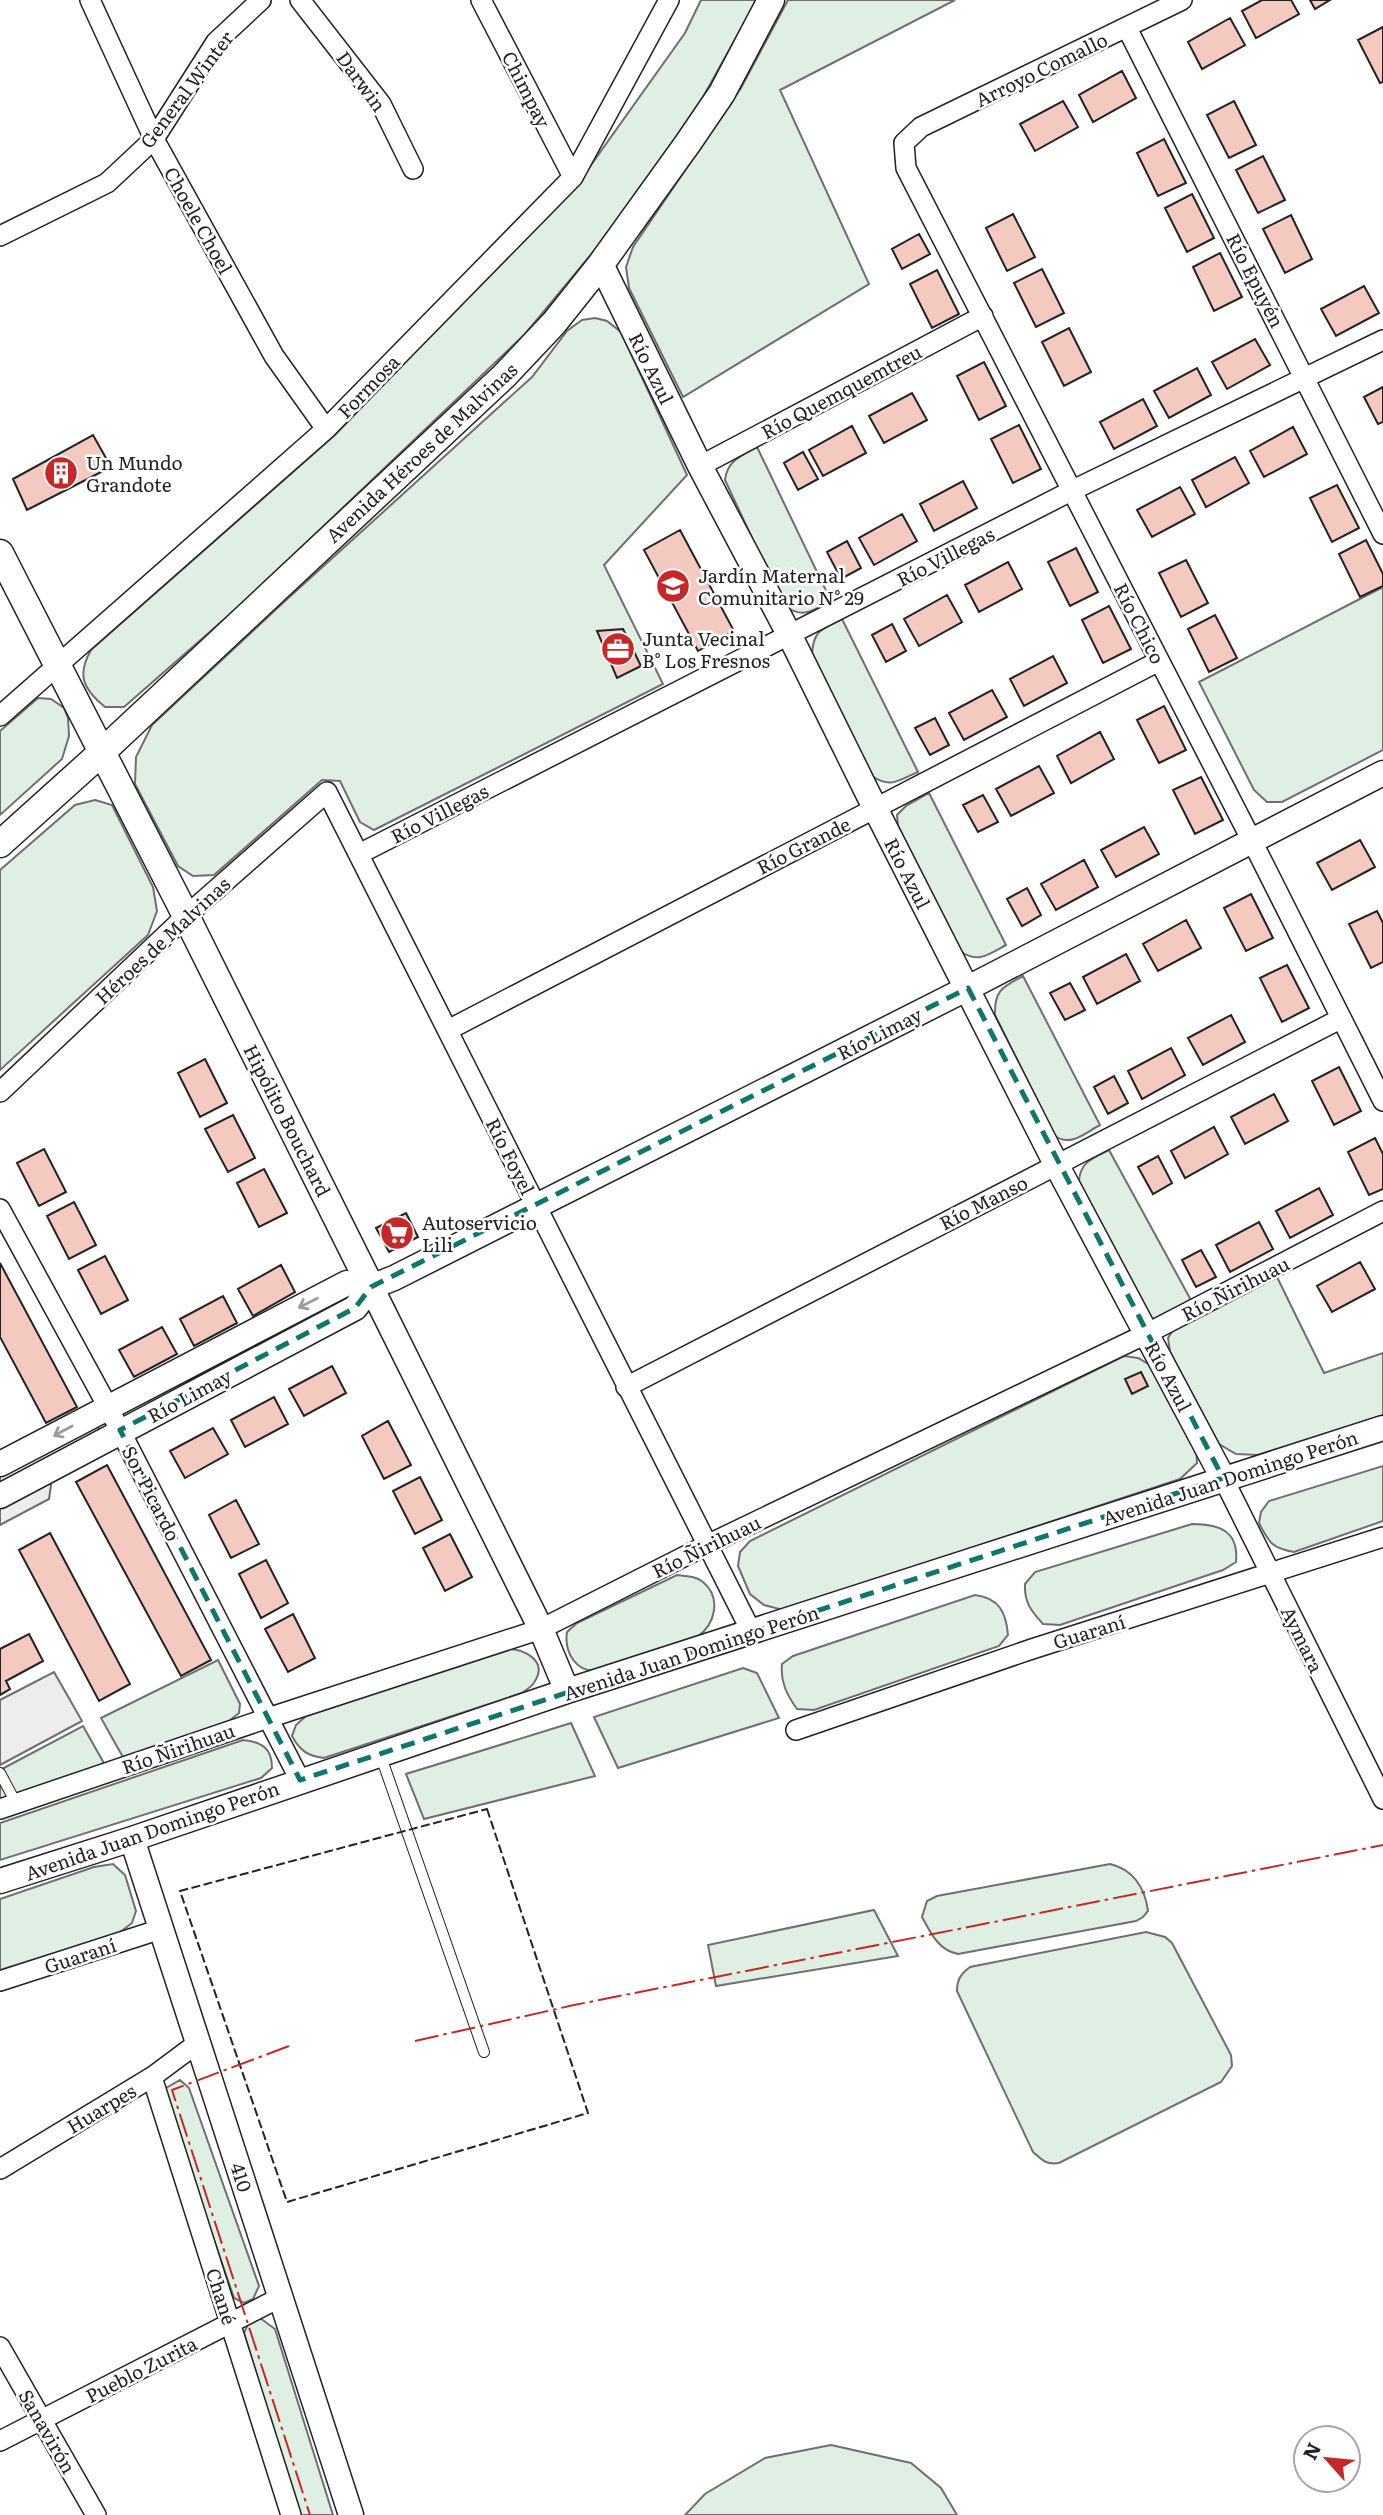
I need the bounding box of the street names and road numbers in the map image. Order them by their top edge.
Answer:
street label: General Winter [133,25,239,153]
street label: Arroyo Comallo [970,25,1112,113]
street label: Darwin [330,45,394,117]
street label: Chimpay [496,46,558,132]
street label: Choele Choel [158,161,240,279]
street label: Río Epuyén [1220,228,1292,332]
street label: Río Azul [623,327,681,409]
street label: Río Quemquemtreu [756,337,926,445]
street label: Formosa [331,347,406,424]
street label: Avenida Héroes de Malvinas [319,355,523,549]
street label: Río Villegas [891,519,999,593]
street label: Río Chico [1108,578,1172,668]
street label: Río Villegas [385,776,493,850]
street label: Río Grande [751,809,855,881]
street label: Río Azul [878,832,938,914]
street label: Héroes de Malvinas [88,870,236,1010]
street label: Río Limay [832,1000,926,1066]
street label: Hipólito Bouchard [237,1039,339,1201]
street label: Río Foyel [480,1113,542,1199]
street label: Río Manso [934,1168,1032,1236]
street label: Río Ñirihuau [1176,1249,1294,1327]
street label: Río Azul [1139,1336,1199,1416]
street label: Río Limay [142,1361,236,1429]
street label: Avenida Juan Domingo Perón [1099,1422,1361,1532]
street label: Sor Picardo [116,1440,188,1546]
street label: Río Ñirihuau [647,1508,765,1584]
street label: Avenida Juan Domingo Perón [560,1597,822,1707]
street label: Aymara [1275,1601,1331,1678]
street label: Guaraní [1049,1607,1129,1655]
street label: Río Ñirihuau [118,1716,238,1780]
street label: Avenida Juan Domingo Perón [21,1773,283,1887]
street label: Guaraní [40,1930,120,1980]
street label: Huarpes [61,2076,141,2140]
street label: 410 [224,2159,260,2195]
street label: Chané [200,2264,244,2328]
street label: Pueblo Zurita [80,2328,202,2409]
street label: Sanavirón [13,2384,83,2478]

